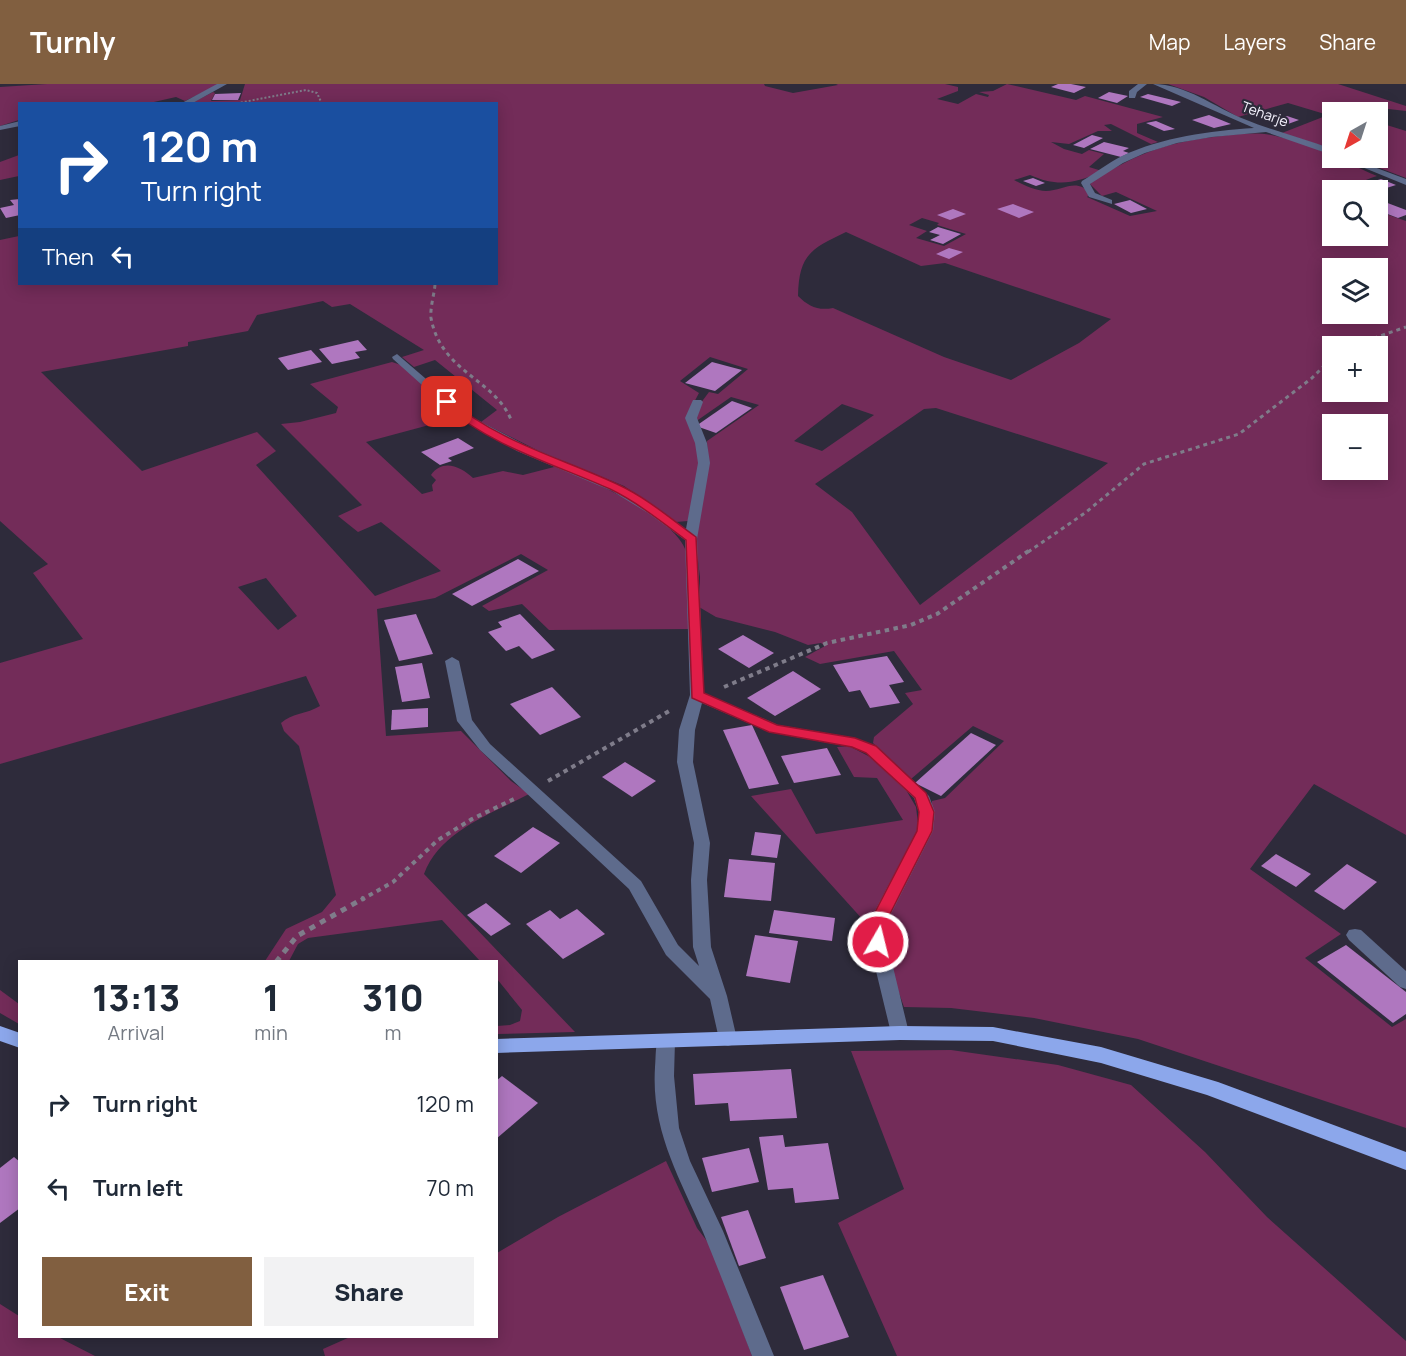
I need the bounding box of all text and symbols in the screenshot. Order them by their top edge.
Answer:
text: Turnly [30,23,115,61]
text: Map [1149,28,1190,56]
text: Layers [1223,28,1286,56]
text: Share [1319,28,1376,56]
street label: Teharje [1239,96,1291,131]
north arrow [1322,102,1388,168]
map controls [1322,102,1388,480]
text: 120 m [141,117,258,175]
icon: right [42,126,120,204]
text: Turn right [141,172,262,209]
button: search [1322,180,1388,246]
icon: left [106,240,139,273]
text: Then [42,242,94,272]
button: layers [1322,258,1388,324]
button: + [1322,336,1388,402]
pin [421,376,472,427]
icon: arrive [430,385,463,418]
button: − [1322,414,1388,480]
position arrow [846,910,910,974]
text: 13:13 [92,973,180,1022]
text: 1 [263,973,279,1022]
text: 310 [362,973,424,1022]
text: Arrival [108,1019,165,1046]
text: min [254,1019,288,1046]
text: m [384,1019,401,1046]
icon: right [42,1088,75,1121]
text: Turn right [93,1089,198,1119]
text: 120 m [416,1089,474,1119]
icon: left [42,1172,75,1205]
text: Turn left [93,1173,183,1203]
text: 70 m [426,1173,474,1203]
button: Exit [42,1257,252,1326]
button: Share [264,1257,474,1326]

